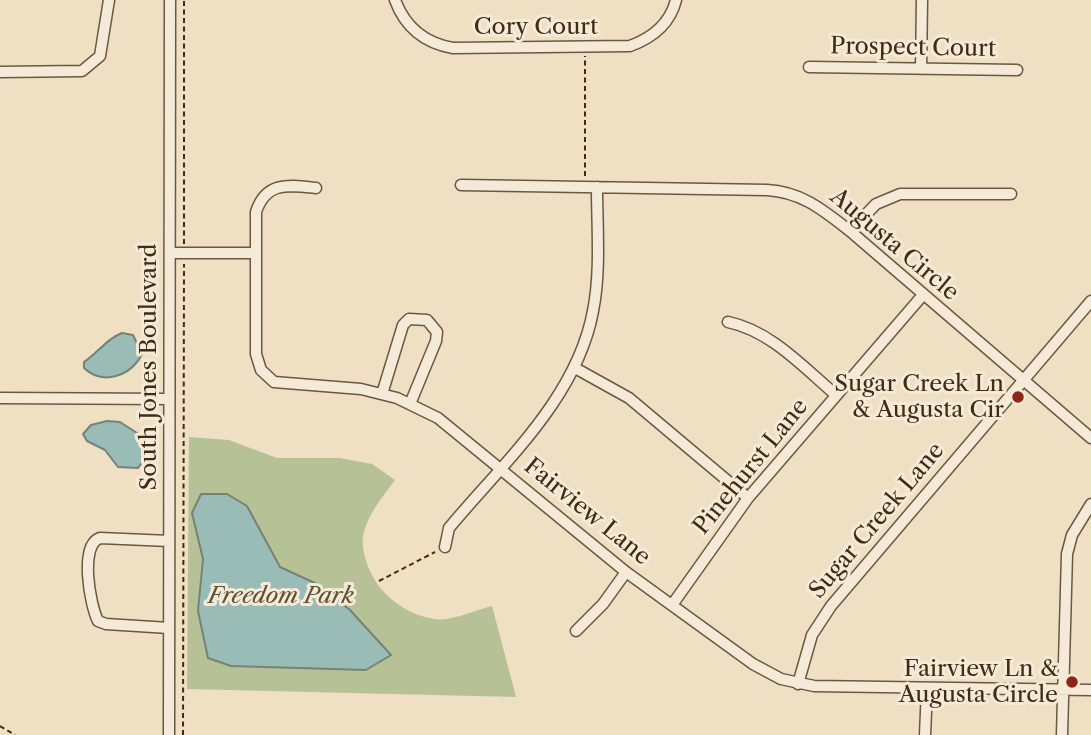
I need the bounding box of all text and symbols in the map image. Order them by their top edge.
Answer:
street label: Cory Court [474,13,598,41]
street label: Prospect Court [830,33,996,63]
street label: Augusta Circle [824,183,964,307]
street label: South Jones Boulevard [135,244,163,490]
place label: Sugar Creek Ln & Augusta Cir [834,370,1004,424]
marker: Sugar Creek Ln & Augusta Cir [1010,389,1026,405]
street label: Pinehurst Lane [688,394,814,540]
street label: Sugar Creek Lane [804,438,950,604]
street label: Fairview Lane [518,453,656,571]
park label: Freedom Park [208,582,354,610]
place label: Fairview Ln & Augusta Circle [899,655,1058,709]
marker: Fairview Ln & Augusta Circle [1064,674,1080,690]

